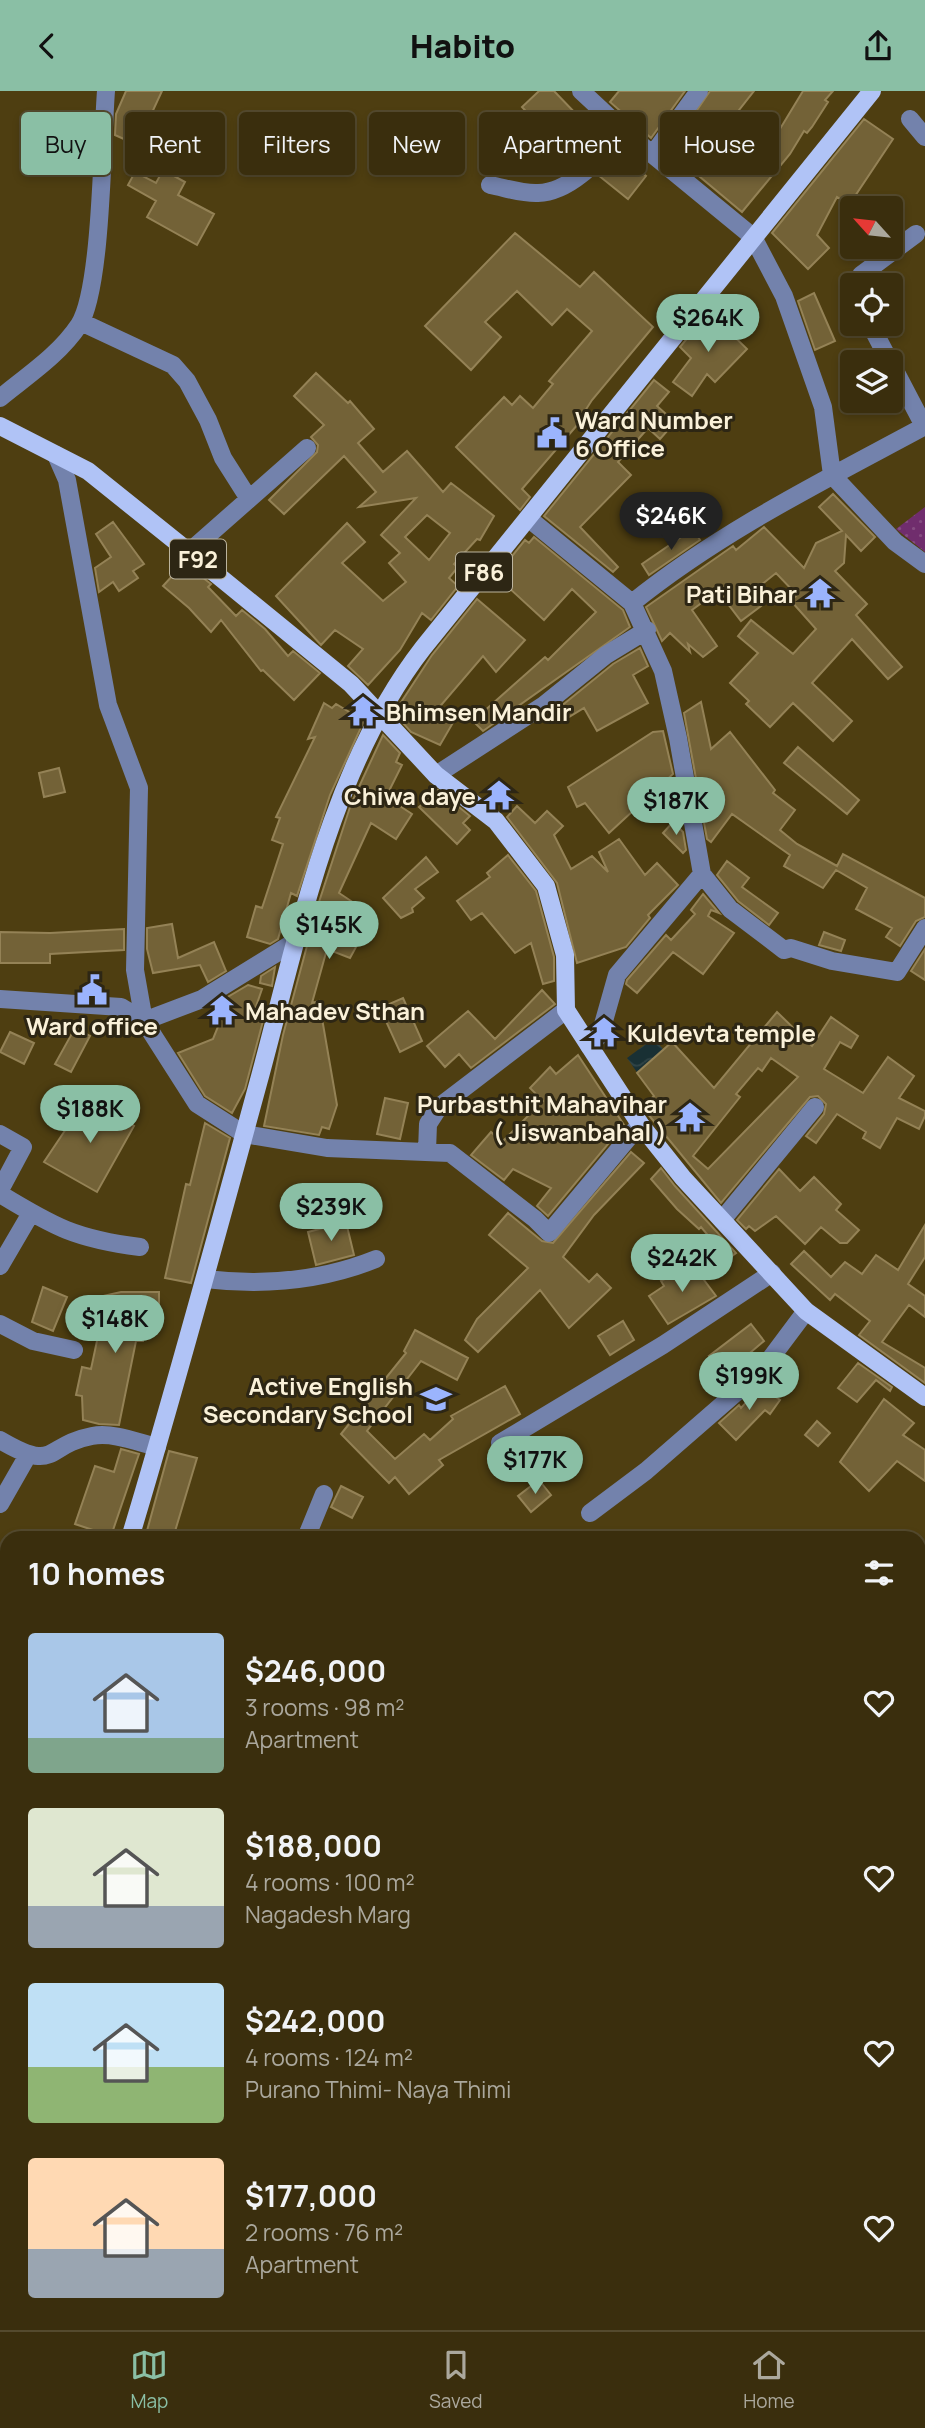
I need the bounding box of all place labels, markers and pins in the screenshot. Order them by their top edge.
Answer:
pin: $264K [659,295,757,354]
place label: Ward Number 6 Office [575,403,733,464]
public building icon: Ward Number 6 Office [535,416,569,450]
pin: $246K [622,493,720,552]
temple icon: Pati Bihar [803,576,837,610]
place label: Pati Bihar [686,577,797,610]
temple icon: Bhimsen Mandir [346,694,380,728]
place label: Bhimsen Mandir [386,695,572,728]
pin: $187K [627,777,725,837]
temple icon: Chiwa daye [482,778,516,812]
place label: Chiwa daye [344,779,476,812]
pin: $145K [280,901,378,961]
public building icon: Ward office [75,973,109,1007]
temple icon: Mahadev Sthan [205,993,239,1027]
place label: Mahadev Sthan [245,994,425,1027]
place label: Ward office [26,1009,158,1042]
temple icon: Kuldevta temple [587,1015,621,1049]
place label: Kuldevta temple [627,1016,816,1049]
pin: $188K [41,1086,139,1145]
place label: Purbasthit Mahavihar ( Jiswanbahal ) [417,1087,667,1148]
temple icon: Purbasthit Mahavihar ( Jiswanbahal ) [673,1100,707,1134]
pin: $239K [282,1183,380,1243]
pin: $242K [633,1235,731,1294]
pin: $148K [66,1295,164,1355]
pin: $199K [700,1353,798,1412]
place label: Active English Secondary School [203,1369,413,1430]
school or university icon: Active English Secondary School [419,1382,453,1416]
pin: $177K [486,1437,584,1496]

